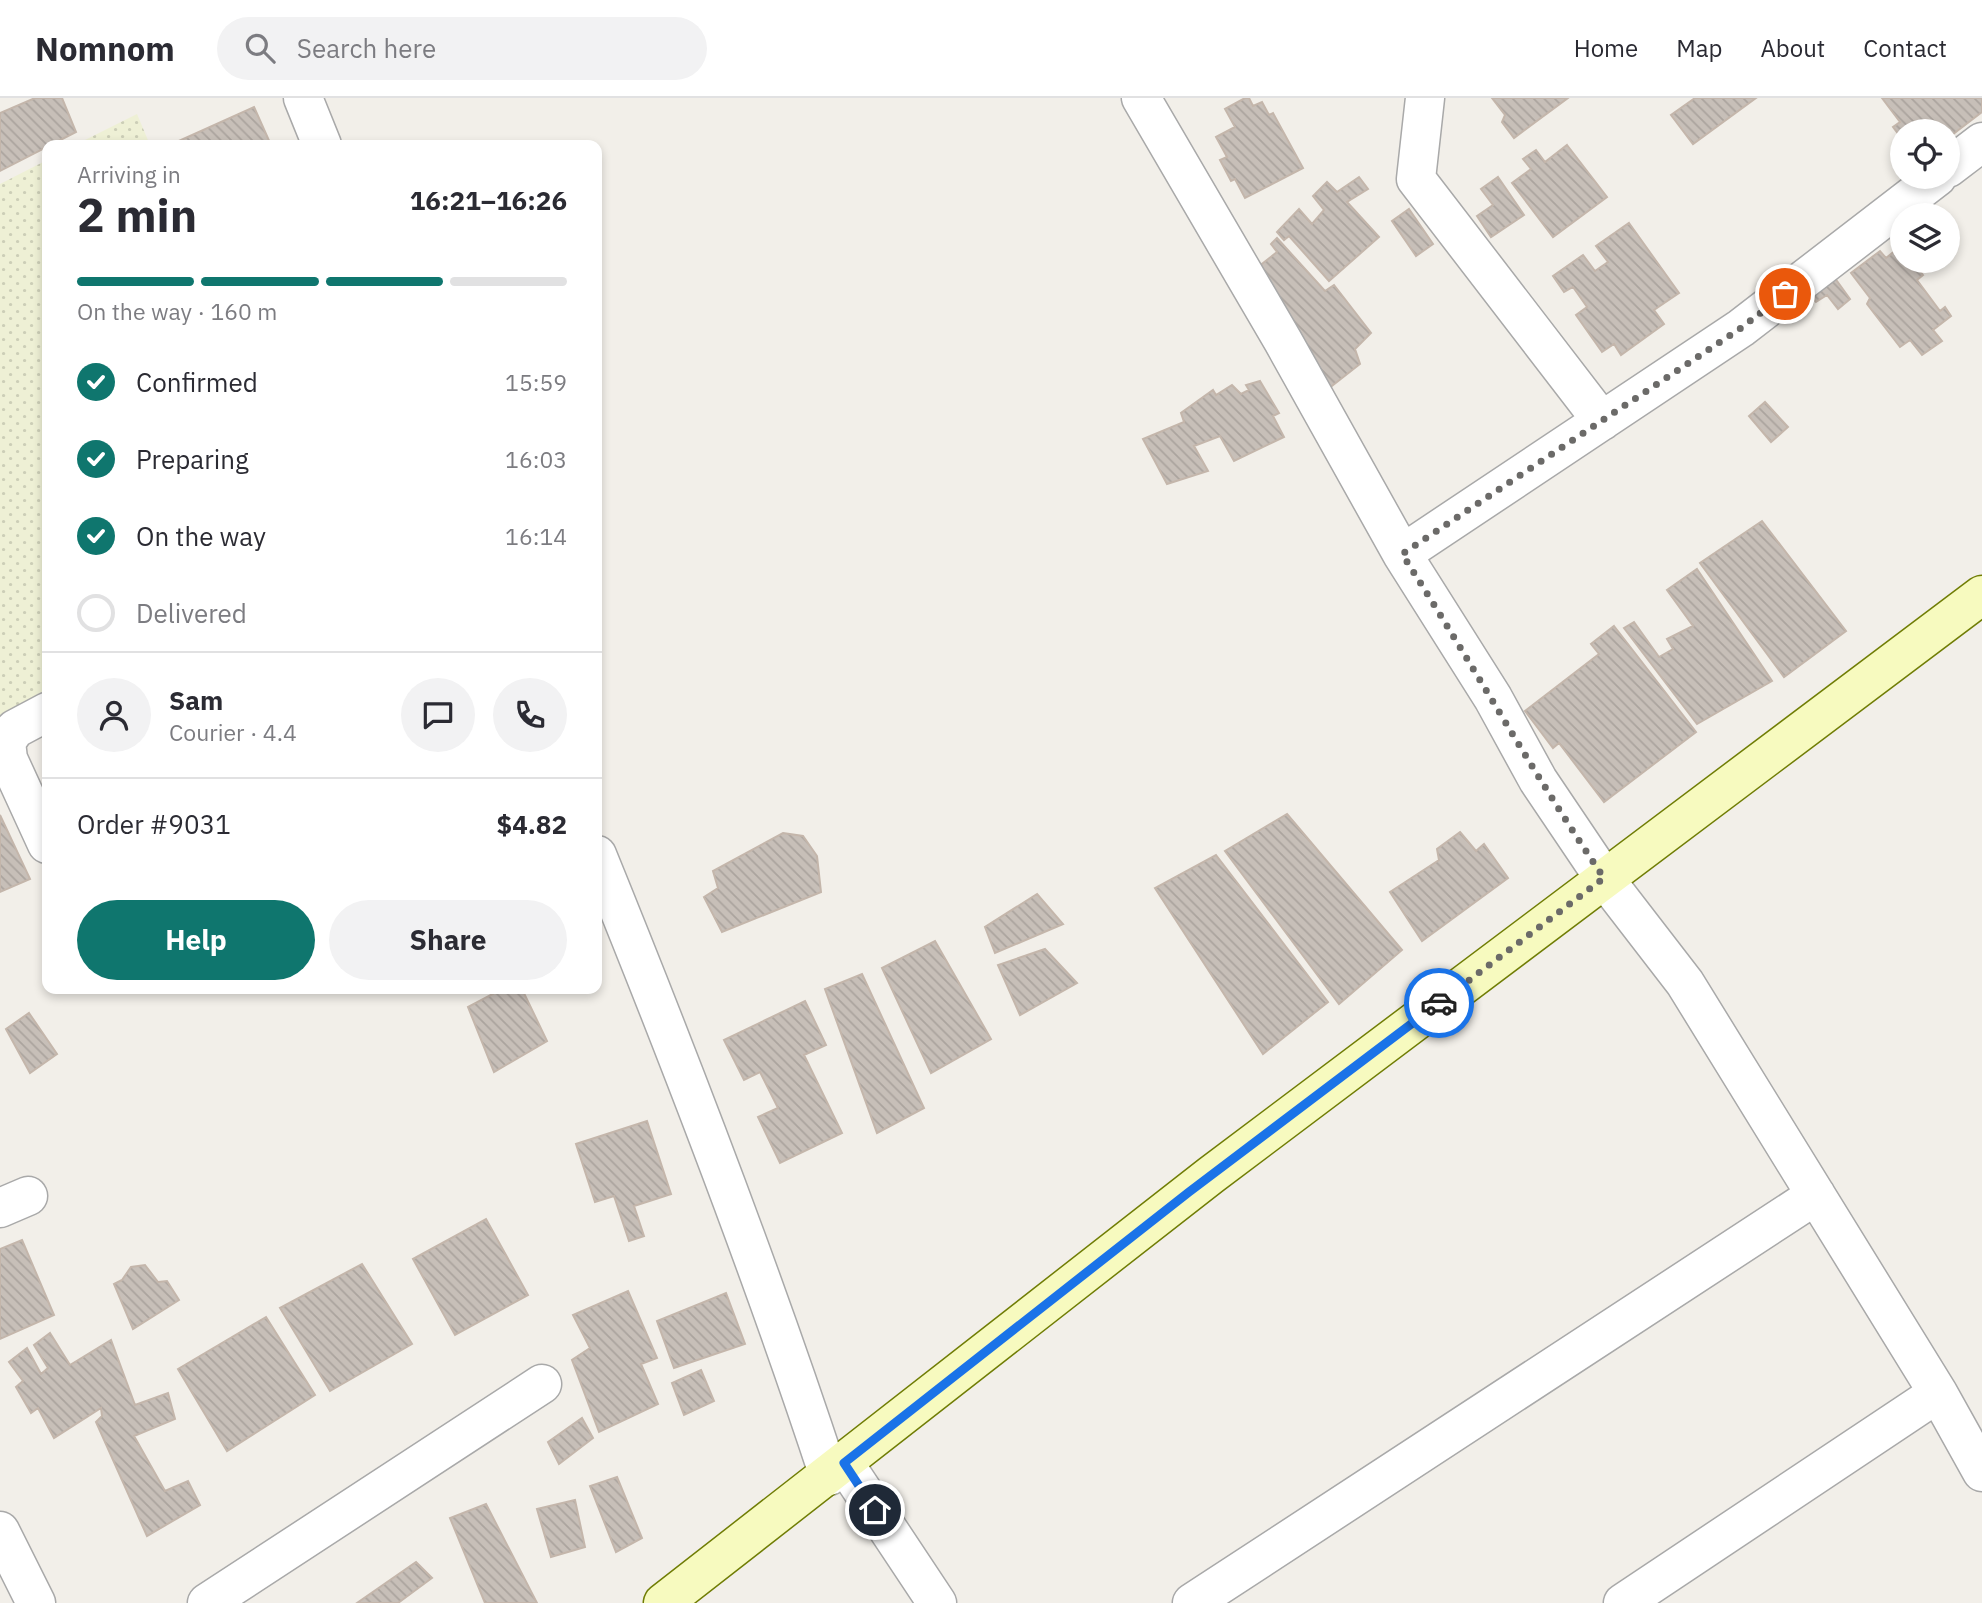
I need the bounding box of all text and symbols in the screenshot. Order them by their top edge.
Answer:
search box [217,17,707,80]
text: Nomnom [35,27,175,70]
icon: search [241,29,279,67]
text: Search here [297,31,436,65]
text: Home [1574,32,1638,64]
text: Map [1676,32,1722,64]
text: About [1760,32,1825,64]
text: Contact [1863,32,1947,64]
map controls [1890,119,1960,273]
button: locate [1890,119,1960,189]
text: Arriving in [77,159,181,189]
text: 16:21–16:26 [410,183,567,217]
text: 2 min [77,185,197,245]
button: layers [1890,203,1960,273]
pin [1755,264,1815,324]
icon: bag [1766,275,1804,313]
text: On the way · 160 m [77,296,277,326]
icon: check [77,363,115,401]
text: Confirmed [136,365,258,399]
text: 15:59 [505,367,567,397]
icon: check [77,440,115,478]
text: Preparing [136,442,249,476]
text: 16:03 [505,444,567,474]
icon: check [77,517,115,555]
text: On the way [136,519,266,553]
text: 16:14 [505,521,567,551]
text: Delivered [136,596,247,630]
button: person [77,678,151,752]
button: chat [401,678,475,752]
button: phone [493,678,567,752]
text: Sam [169,683,223,717]
text: Courier · 4.4 [169,717,297,747]
text: Order #9031 [77,807,231,841]
text: $4.82 [497,807,567,841]
button: Help [77,900,315,980]
button: Share [329,900,567,980]
courier [1404,968,1474,1038]
icon: car [1420,984,1458,1022]
pin [845,1480,905,1540]
icon: home [856,1491,894,1529]

